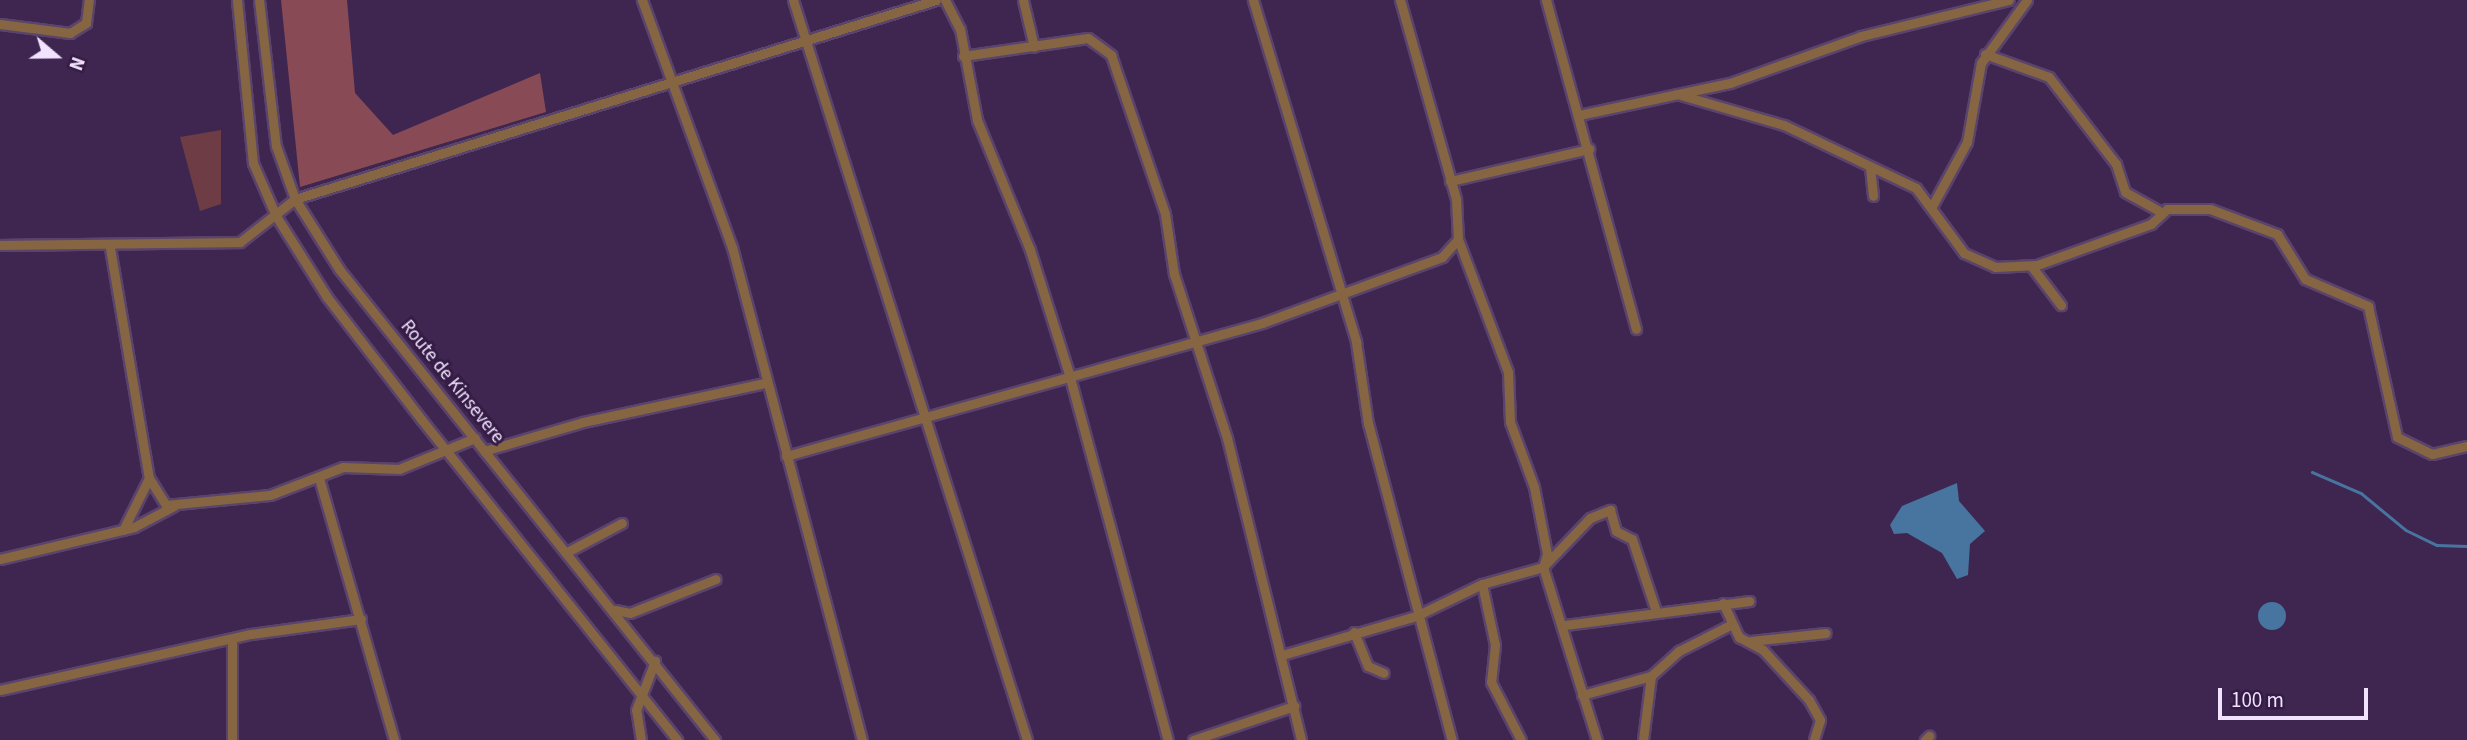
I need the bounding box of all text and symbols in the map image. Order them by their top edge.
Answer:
north arrow [21,21,91,91]
text: N [61,53,91,74]
street label: Route de Kinsevere [395,316,509,448]
scale bar [2222,674,2372,718]
text: 100 m [2231,685,2284,715]

